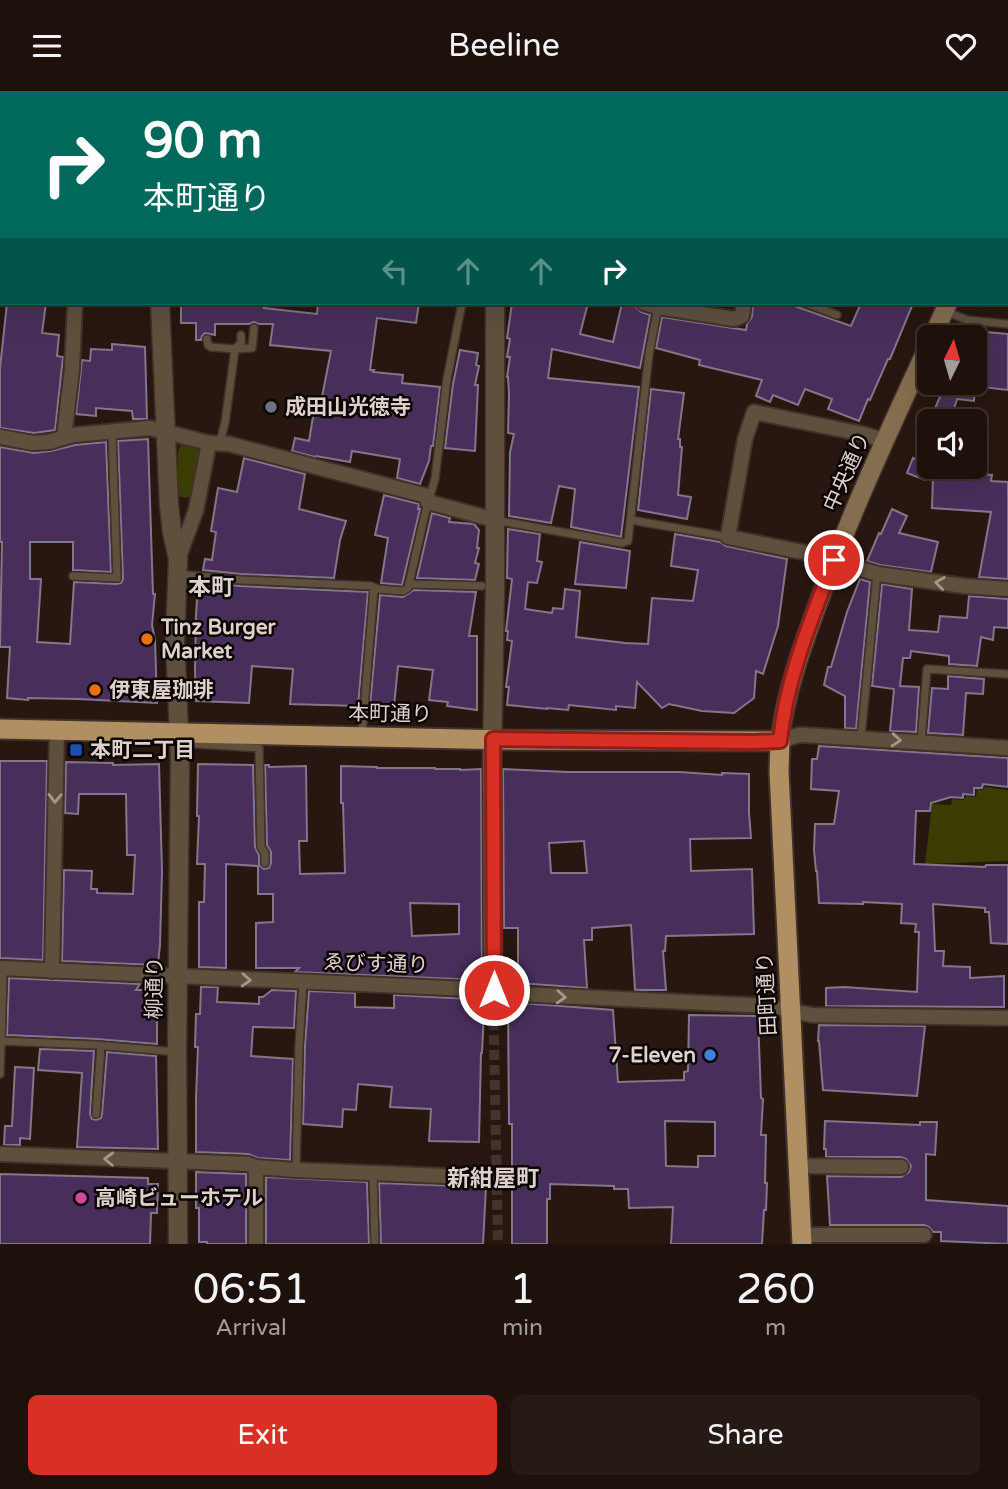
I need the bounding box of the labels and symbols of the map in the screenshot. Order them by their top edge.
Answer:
north arrow [917,325,987,395]
place label: 成田山光徳寺 [285,395,411,420]
marker: 成田山光徳寺 [263,399,279,415]
street label: 中央通り [818,429,876,515]
pin [804,530,864,590]
district label: 本町 [188,574,234,602]
one-way arrow [934,575,946,590]
place label: Tinz Burger Market [160,615,277,664]
marker: Tinz Burger Market [139,631,155,647]
place label: 伊東屋珈琲 [109,678,214,703]
marker: 伊東屋珈琲 [87,682,103,698]
street label: 本町通り [348,701,432,727]
one-way arrow [890,732,901,747]
place label: 本町二丁目 [90,738,195,763]
marker: 本町二丁目 [68,742,84,758]
one-way arrow [47,793,63,804]
street label: ゑびす通り [323,950,429,978]
street label: 田町通り [752,951,782,1037]
position arrow [457,953,531,1027]
street label: 柳通り [142,956,168,1020]
one-way arrow [241,972,252,987]
one-way arrow [556,989,567,1004]
place label: 7-Eleven [609,1043,696,1068]
marker: 7-Eleven [702,1047,718,1063]
one-way arrow [103,1151,114,1166]
district label: 新紺屋町 [447,1165,539,1193]
place label: 高崎ビューホテル [95,1186,263,1211]
marker: 高崎ビューホテル [73,1190,89,1206]

